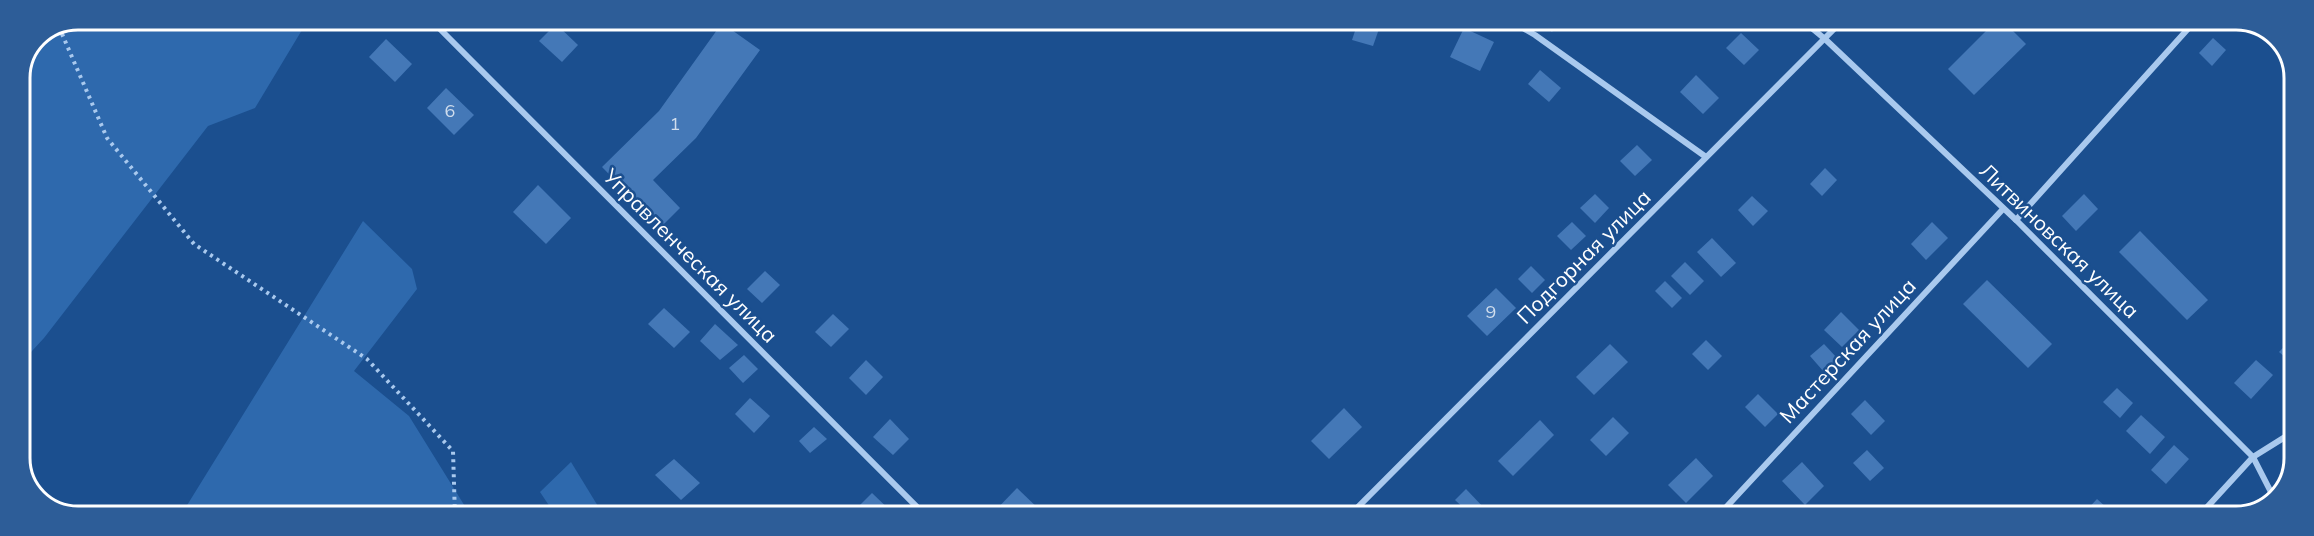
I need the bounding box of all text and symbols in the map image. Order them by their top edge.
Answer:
house number: 6 [445,99,455,122]
house number: 1 [670,112,680,135]
street label: Литвиновская улица [1975,157,2145,323]
street label: Управленческая улица [598,162,783,348]
street label: Подгорная улица [1511,184,1656,329]
street label: Мастерская улица [1774,273,1921,428]
house number: 9 [1486,300,1496,323]

